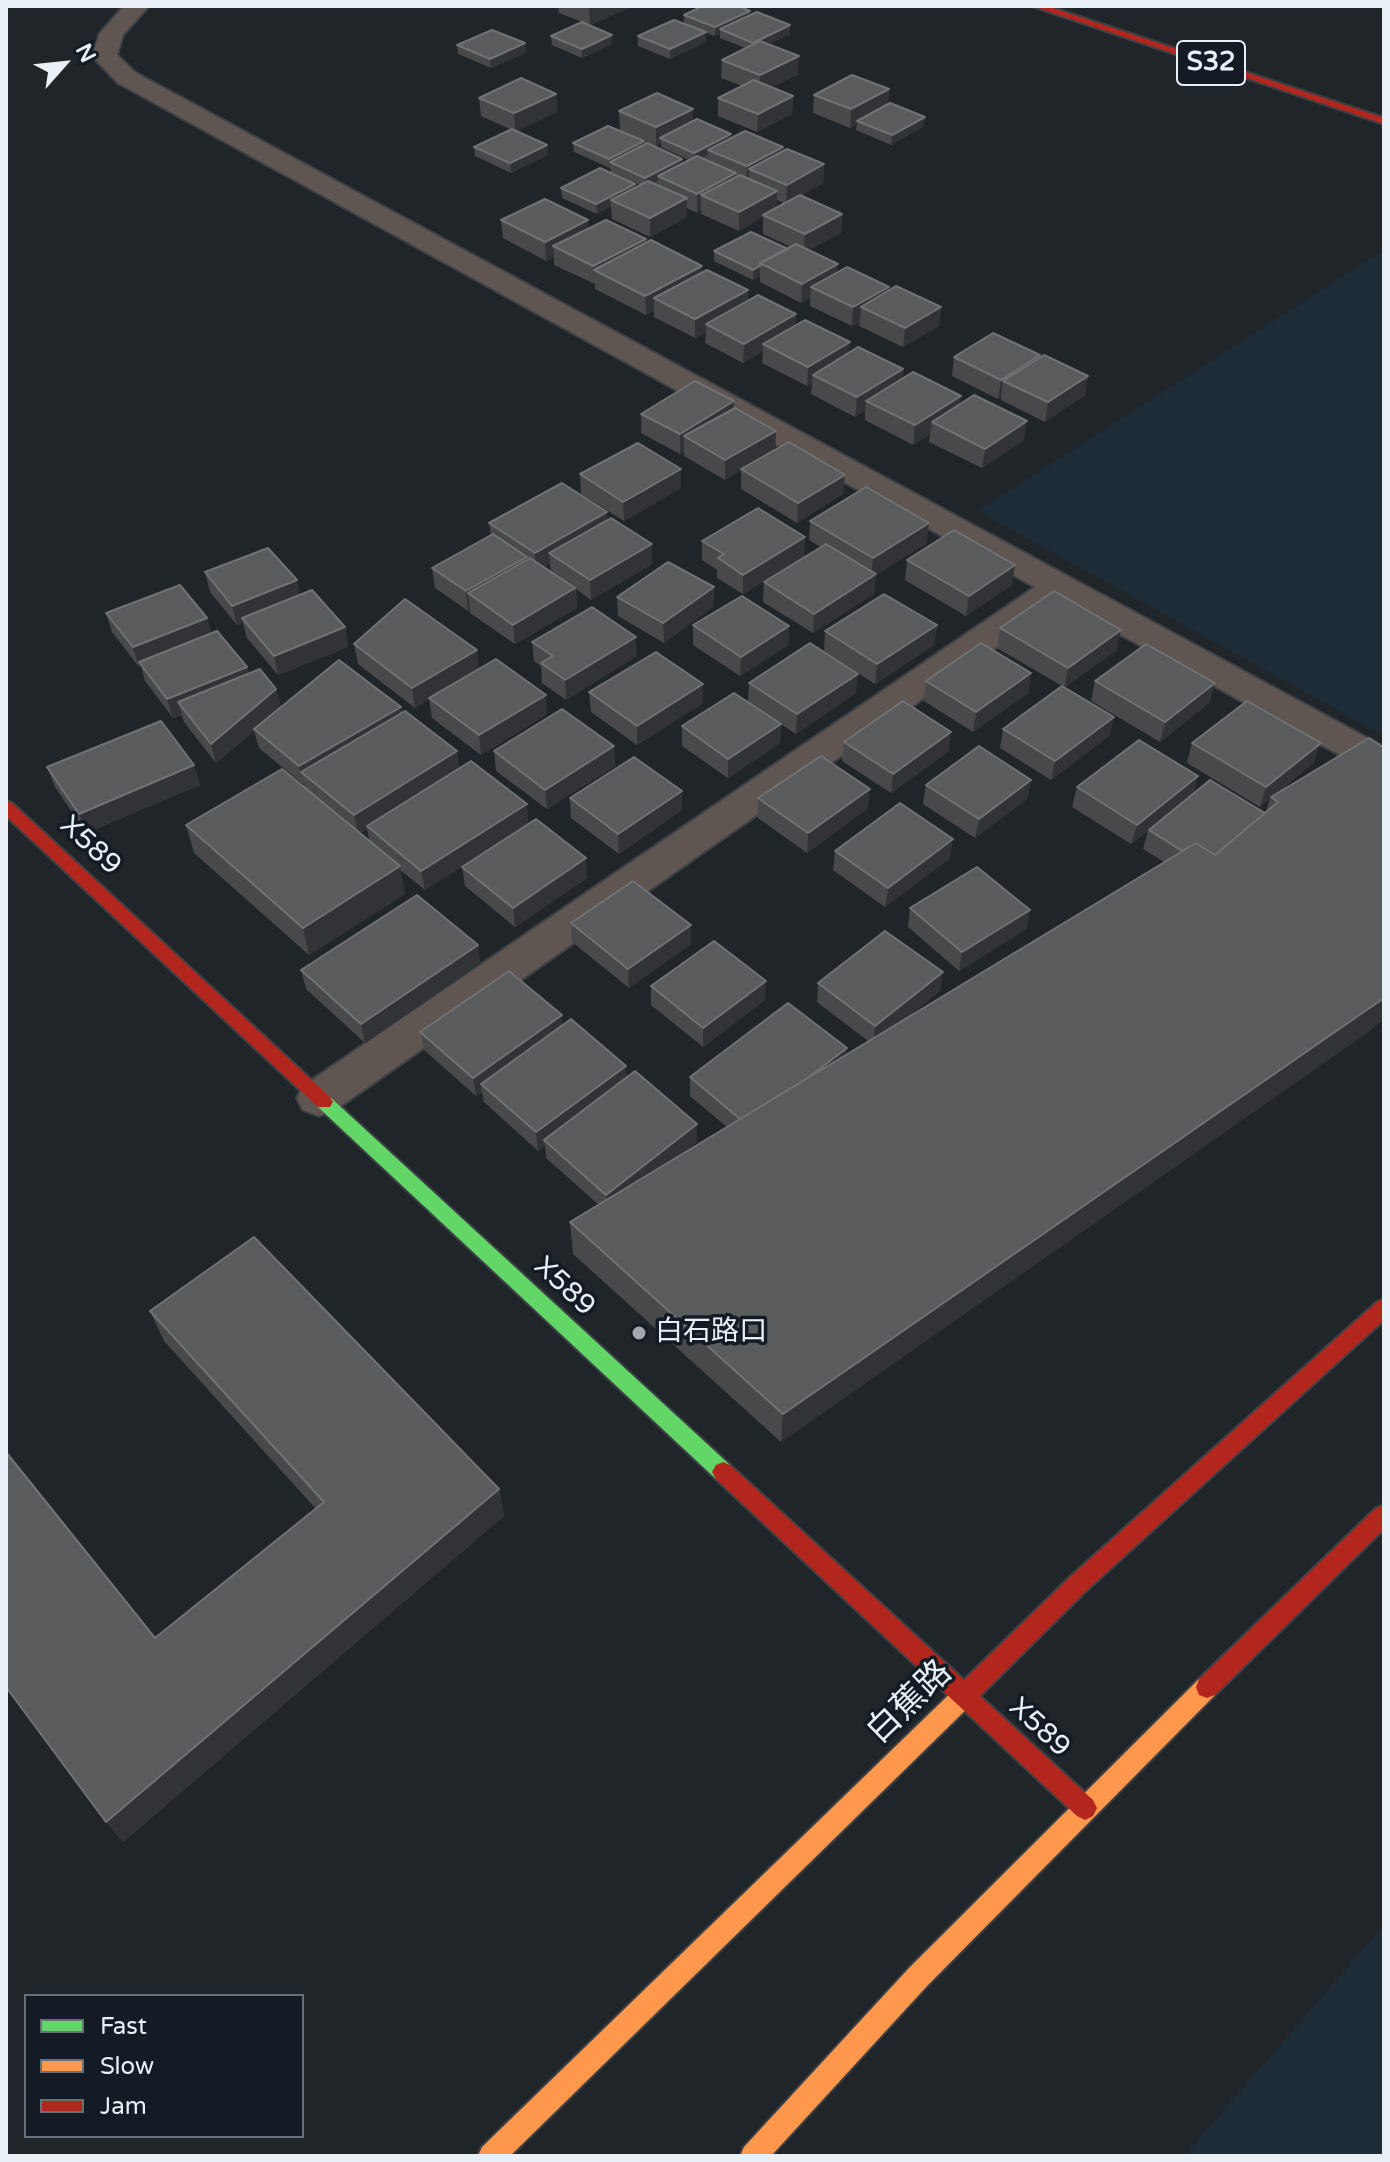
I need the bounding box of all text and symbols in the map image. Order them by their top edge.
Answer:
north arrow [24,24,104,104]
text: N [70,39,101,67]
road number: S32 [1177,41,1245,85]
street label: X589 [52,809,128,883]
street label: X589 [526,1250,602,1324]
place label: 白石路口 [655,1316,767,1350]
marker: 白石路口 [630,1324,648,1342]
street label: 白蕉路 [859,1653,961,1753]
street label: X589 [1001,1691,1077,1765]
legend [24,1994,304,2138]
text: Fast [100,2012,147,2041]
text: Slow [100,2052,154,2081]
text: Jam [100,2092,147,2121]

